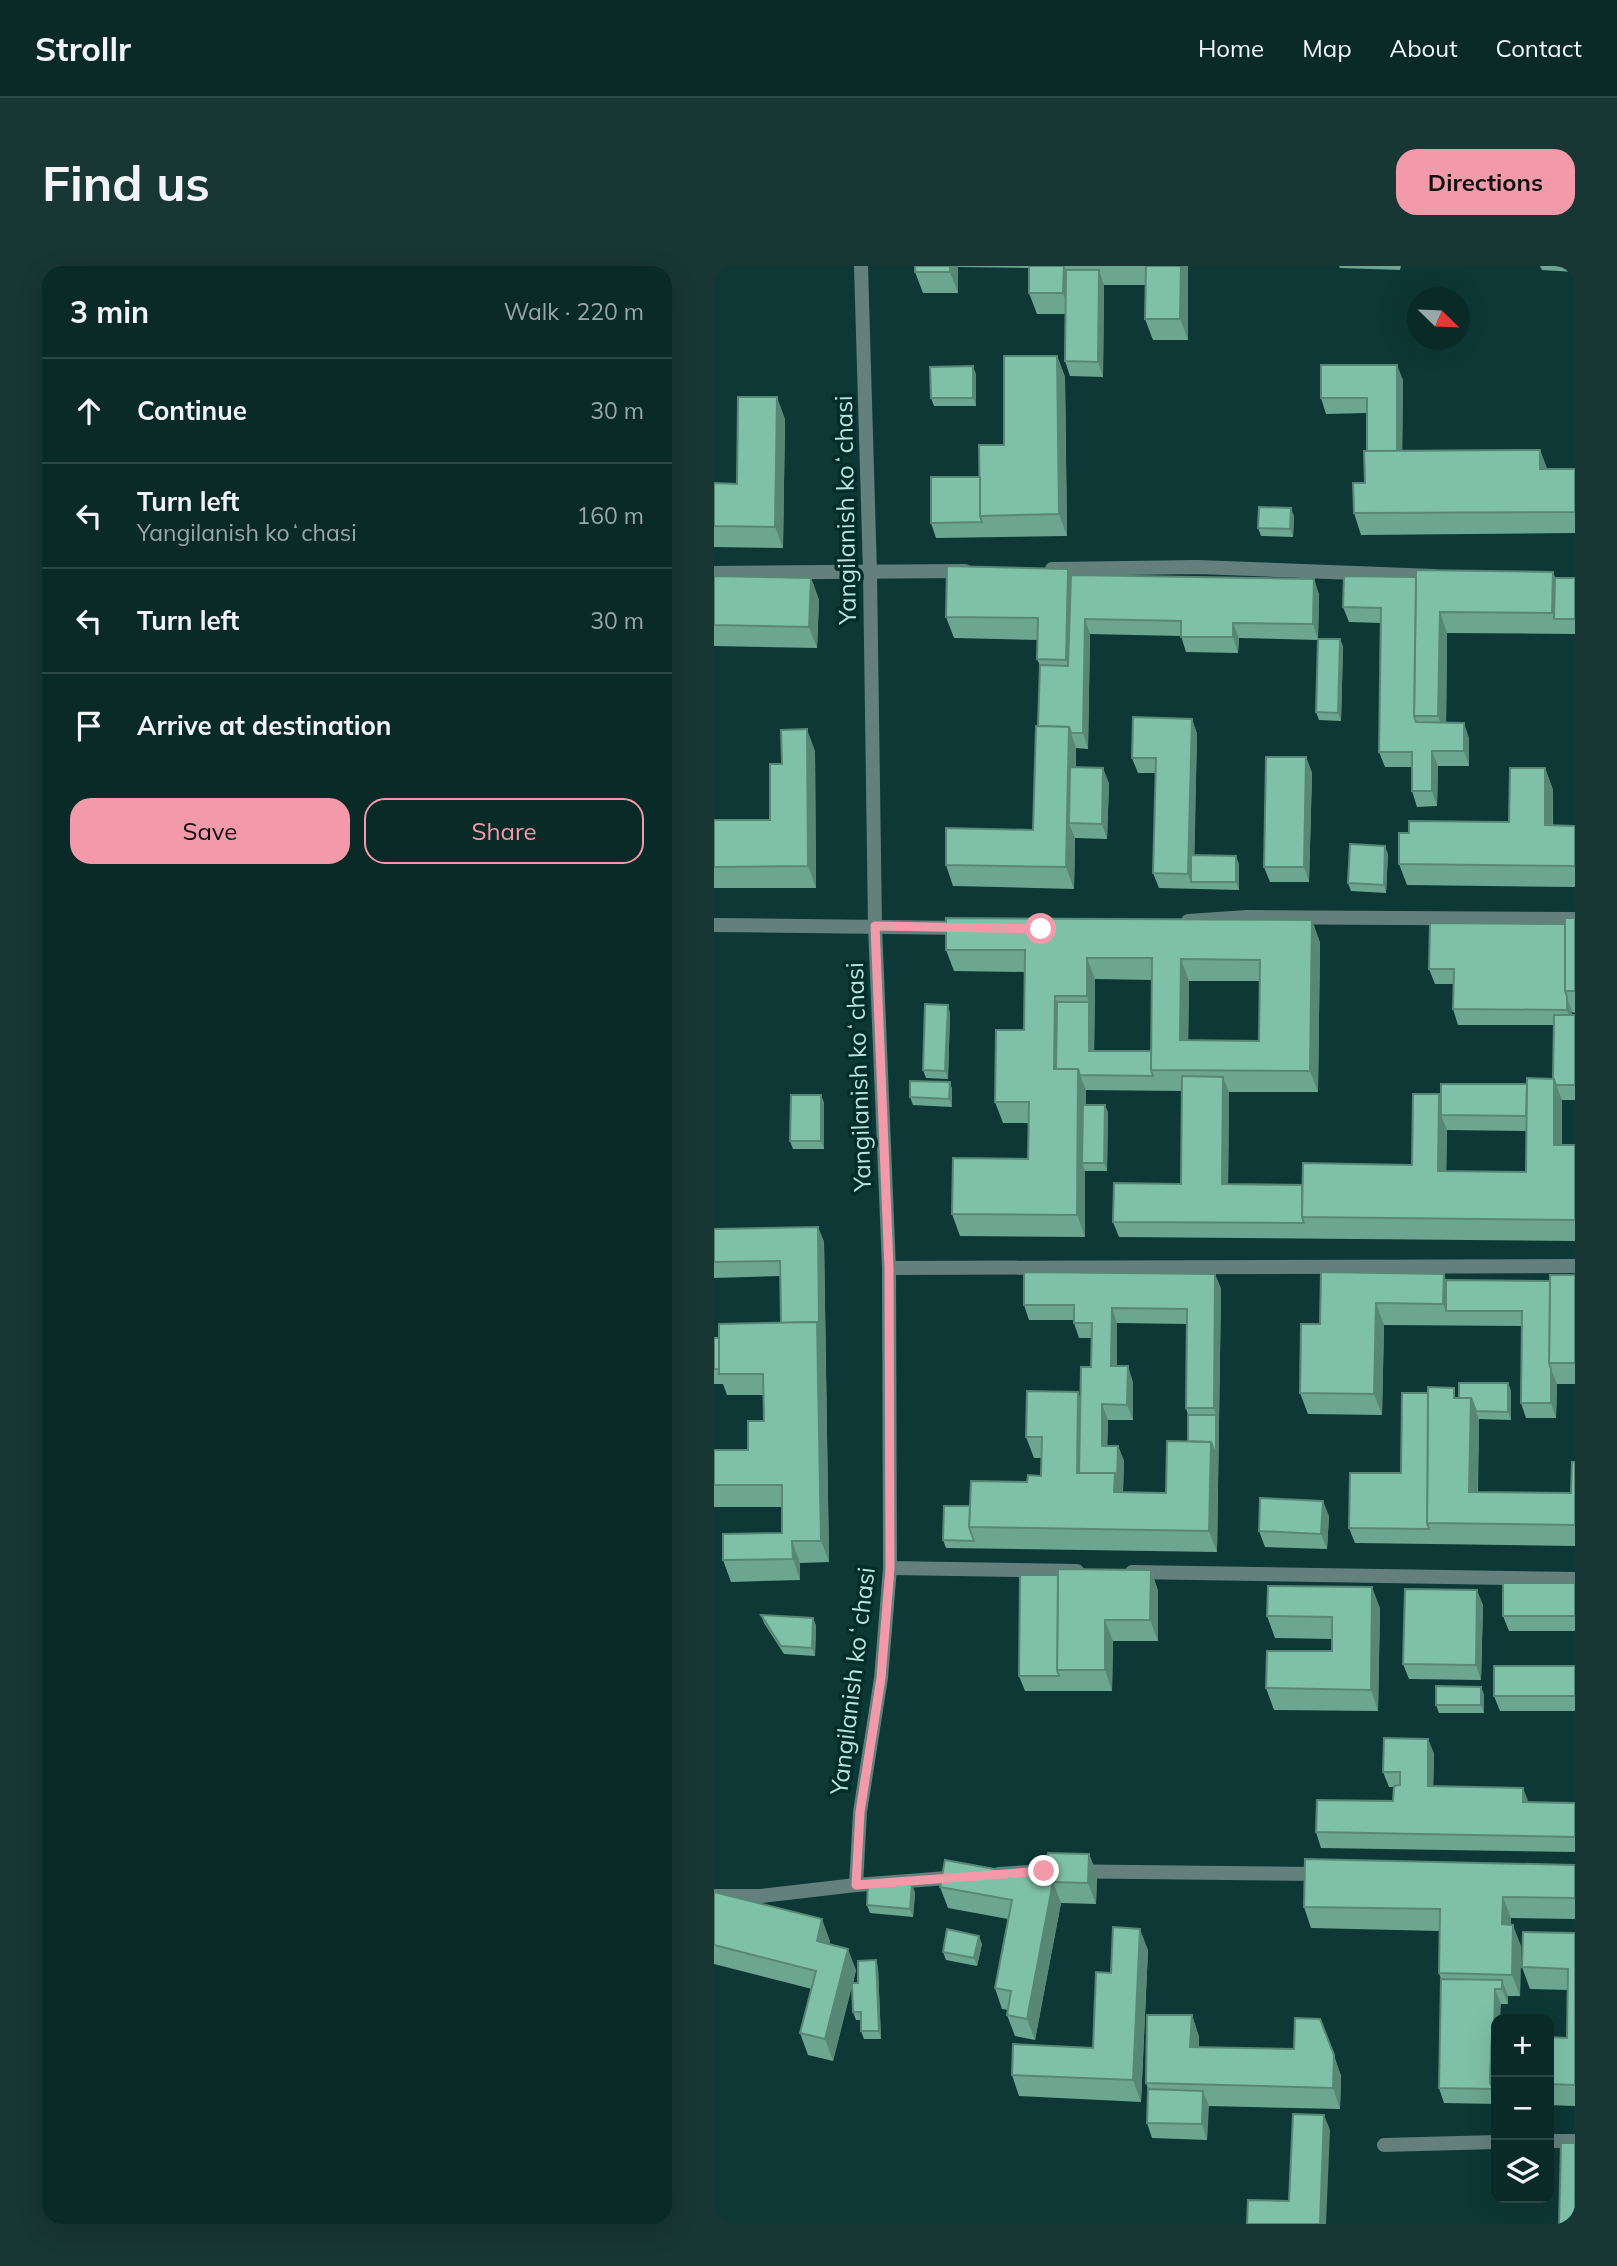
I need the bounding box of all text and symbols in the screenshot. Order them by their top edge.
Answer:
text: Strollr [35,28,131,69]
text: Home [1198,33,1264,63]
text: Map [1302,33,1352,63]
text: About [1390,33,1458,63]
text: Contact [1496,33,1582,63]
button: Directions [1396,149,1575,215]
text: Find us [42,152,210,213]
north arrow [1407,287,1470,350]
text: 3 min [70,293,149,331]
text: Walk · 220 m [504,297,644,326]
icon: ahead [70,392,108,430]
text: Continue [137,394,247,427]
street label: Yangilanish koʻchasi [828,395,862,626]
text: 30 m [590,396,644,425]
text: Turn left [137,485,239,518]
icon: left [70,497,108,535]
text: 160 m [576,501,644,530]
text: Yangilanish koʻchasi [137,518,357,547]
icon: left [70,602,108,640]
text: Turn left [137,604,239,637]
text: 30 m [590,606,644,635]
icon: arrive [70,707,108,745]
text: Arrive at destination [137,709,392,742]
button: Save [70,798,350,864]
button: Share [364,798,644,864]
route start [1025,913,1056,944]
street label: Yangilanish koʻchasi [839,962,877,1193]
street label: Yangilanish koʻchasi [823,1565,881,1798]
route end [1028,1855,1059,1886]
map controls [1491,2014,1554,2203]
button: + [1491,2014,1554,2077]
button: − [1491,2077,1554,2140]
button: layers [1491,2140,1554,2203]

